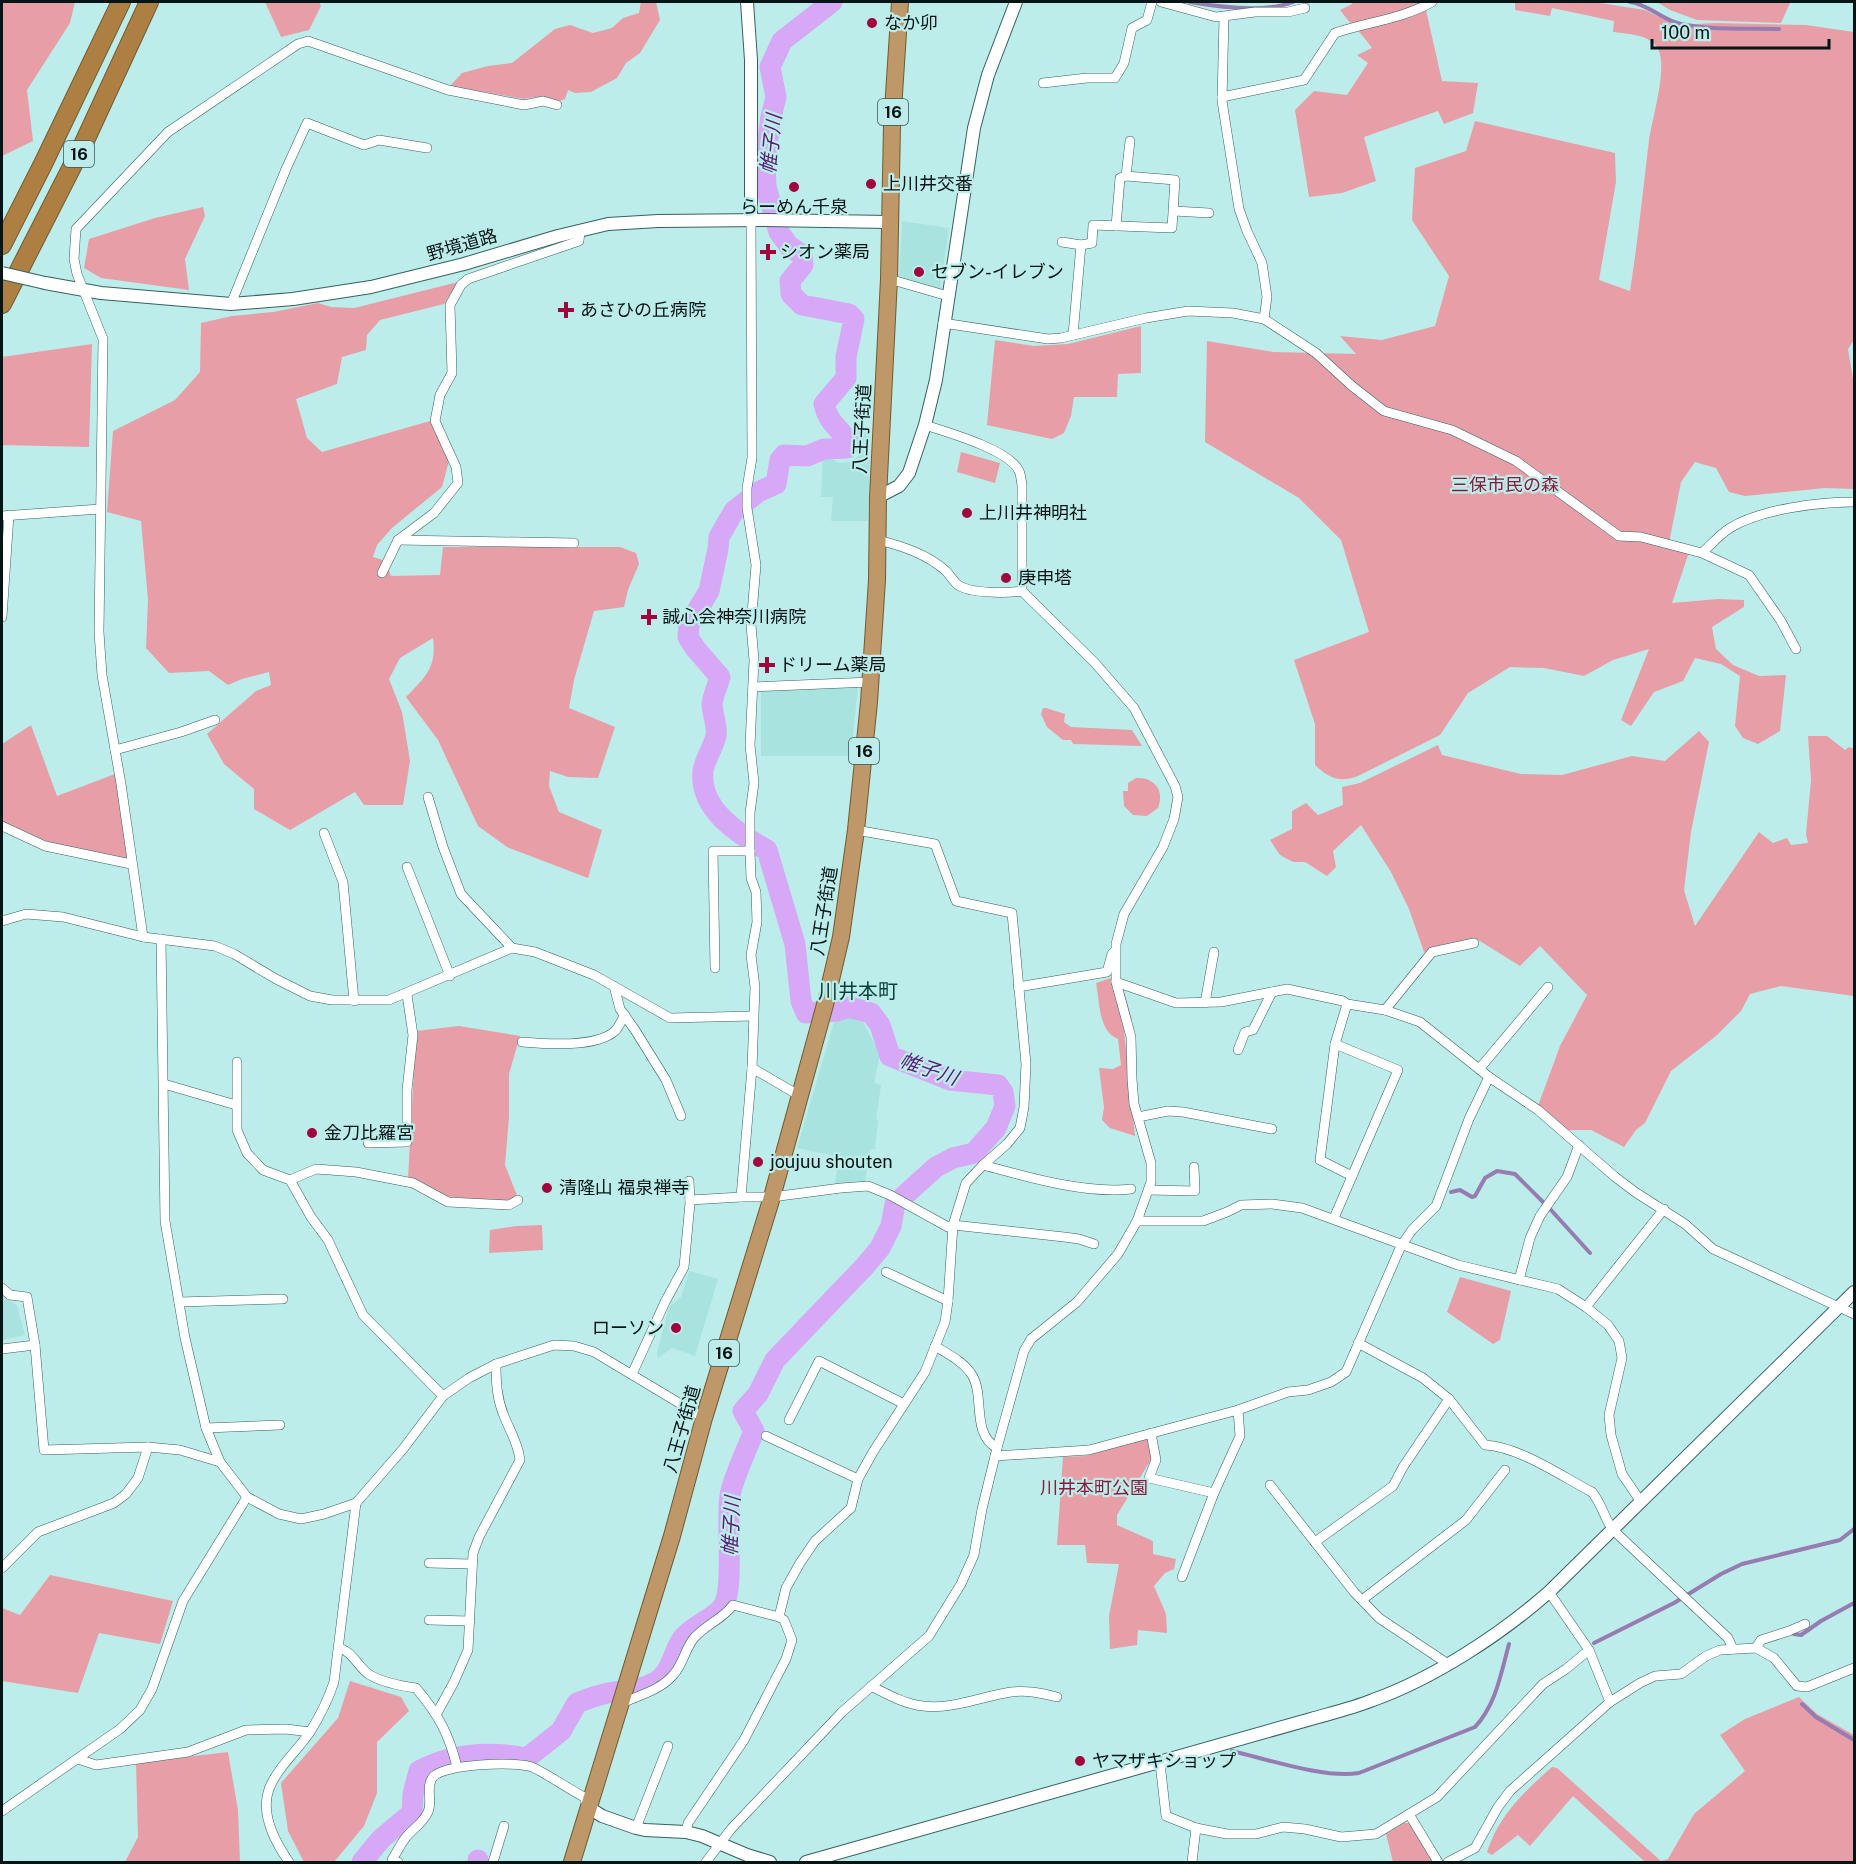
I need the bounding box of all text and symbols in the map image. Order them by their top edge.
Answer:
place label: なか卯 [884,12,938,33]
scale bar [1652,12,1829,50]
marker: なか卯 [865,16,879,30]
text: 100 m [1661,22,1710,43]
road number: 16 [878,99,908,125]
water label: 帷子川 [756,111,786,175]
road number: 16 [64,141,94,167]
place label: 上川井交番 [883,173,973,194]
marker: 上川井交番 [864,177,878,191]
marker: らーめん千泉 [787,180,801,194]
place label: らーめん千泉 [740,196,848,217]
street label: 野境道路 [424,225,499,265]
place label: シオン薬局 [780,241,870,262]
marker: シオン薬局 [761,245,775,259]
place label: セブン-イレブン [931,261,1064,282]
marker: セブン-イレブン [912,265,926,279]
place label: あさひの丘病院 [580,299,706,320]
marker: あさひの丘病院 [557,301,575,319]
street label: 八王子街道 [849,383,874,474]
park label: 三保市民の森 [1451,474,1559,495]
place label: 上川井神明社 [979,502,1087,523]
marker: 上川井神明社 [960,506,974,520]
place label: 庚申塔 [1018,567,1072,588]
marker: 庚申塔 [999,571,1013,585]
place label: 誠心会神奈川病院 [662,606,806,627]
marker: 誠心会神奈川病院 [640,608,658,626]
place label: ドリーム薬局 [779,654,886,675]
marker: ドリーム薬局 [760,658,774,672]
road number: 16 [849,738,879,764]
street label: 八王子街道 [806,865,841,957]
district label: 川井本町 [818,979,898,1003]
water label: 帷子川 [897,1048,963,1091]
place label: 金刀比羅宮 [324,1122,414,1143]
marker: 金刀比羅宮 [305,1126,319,1140]
place label: joujuu shouten [769,1151,893,1172]
marker: joujuu shouten [751,1155,765,1169]
place label: 清隆山 福泉禅寺 [559,1177,689,1198]
marker: 清隆山 福泉禅寺 [540,1181,554,1195]
place label: ローソン [592,1317,664,1338]
marker: ローソン [669,1321,683,1335]
road number: 16 [709,1340,739,1366]
street label: 八王子街道 [659,1383,704,1475]
park label: 川井本町公園 [1040,1477,1148,1498]
water label: 帷子川 [717,1493,745,1557]
place label: ヤマザキショップ [1092,1750,1236,1771]
marker: ヤマザキショップ [1073,1754,1087,1768]

